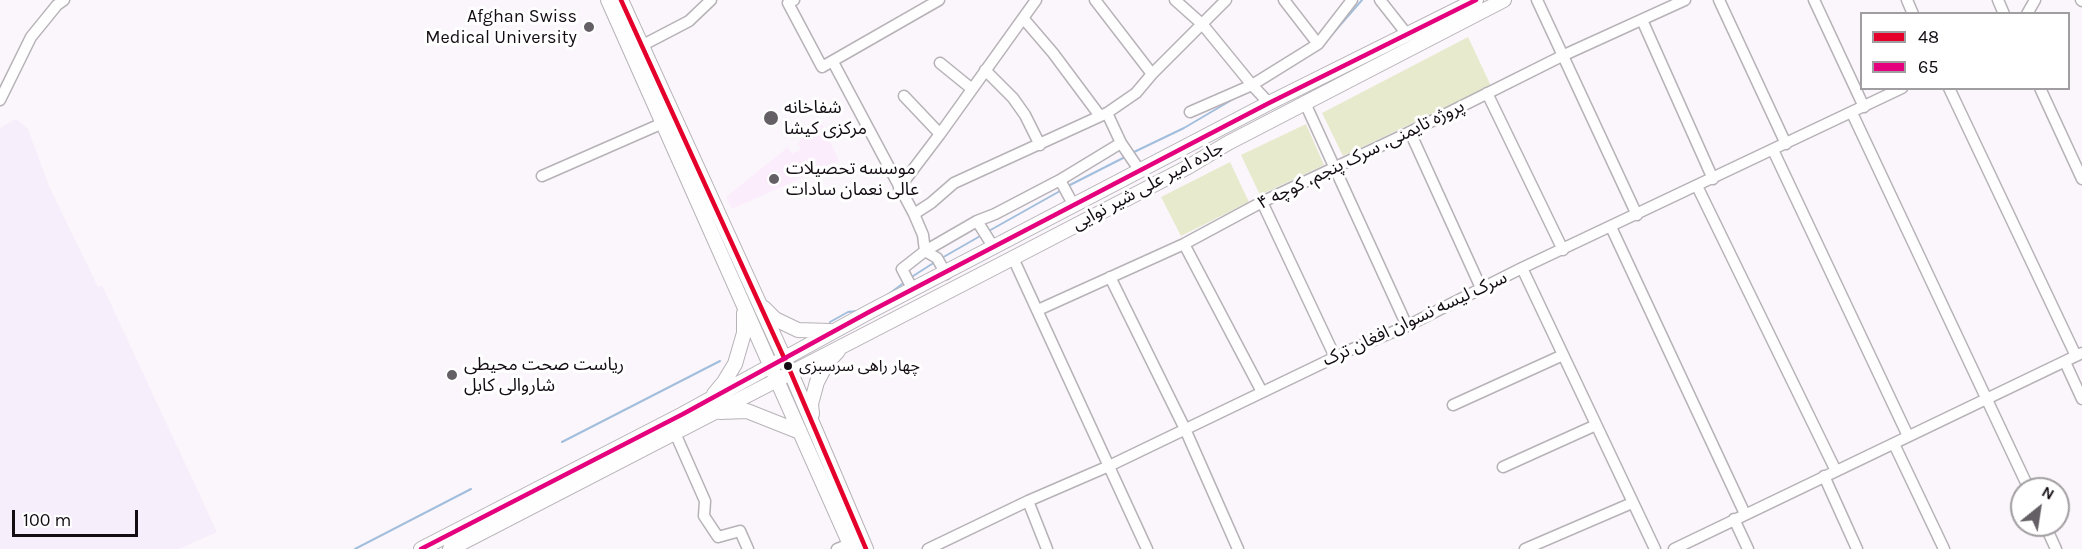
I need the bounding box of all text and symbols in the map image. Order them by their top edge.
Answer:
place label: Afghan Swiss Medical University [425,6,577,48]
legend [1860,12,2070,90]
marker: Afghan Swiss Medical University [582,20,596,34]
text: 48 [1918,26,1939,48]
text: 65 [1918,56,1938,78]
street label: پروژه تایمنی، سرک پنجم، کوچه ۴ [1254,95,1468,215]
place label: شفاخانه مرکزی کیشا [784,97,867,140]
marker: شفاخانه مرکزی کیشا [762,109,780,127]
street label: جاده امیر علی شیر نوایی [1069,137,1227,235]
place label: موسسه تحصیلات عالی نعمان سادات [786,158,919,201]
marker: موسسه تحصیلات عالی نعمان سادات [767,172,781,186]
street label: سرک لیسه نسوان افغان‌ ترک [1319,267,1511,371]
place label: ریاست صحت محیطی شاروالی کابل [464,354,624,397]
place label: چهار راهی سرسبزی [799,356,920,376]
marker: چهار راهی سرسبزی [782,360,794,372]
marker: ریاست صحت محیطی شاروالی کابل [445,368,459,382]
north arrow [2010,477,2070,537]
text: N [2039,482,2058,504]
scale bar [15,498,141,536]
text: 100 m [23,509,71,531]

